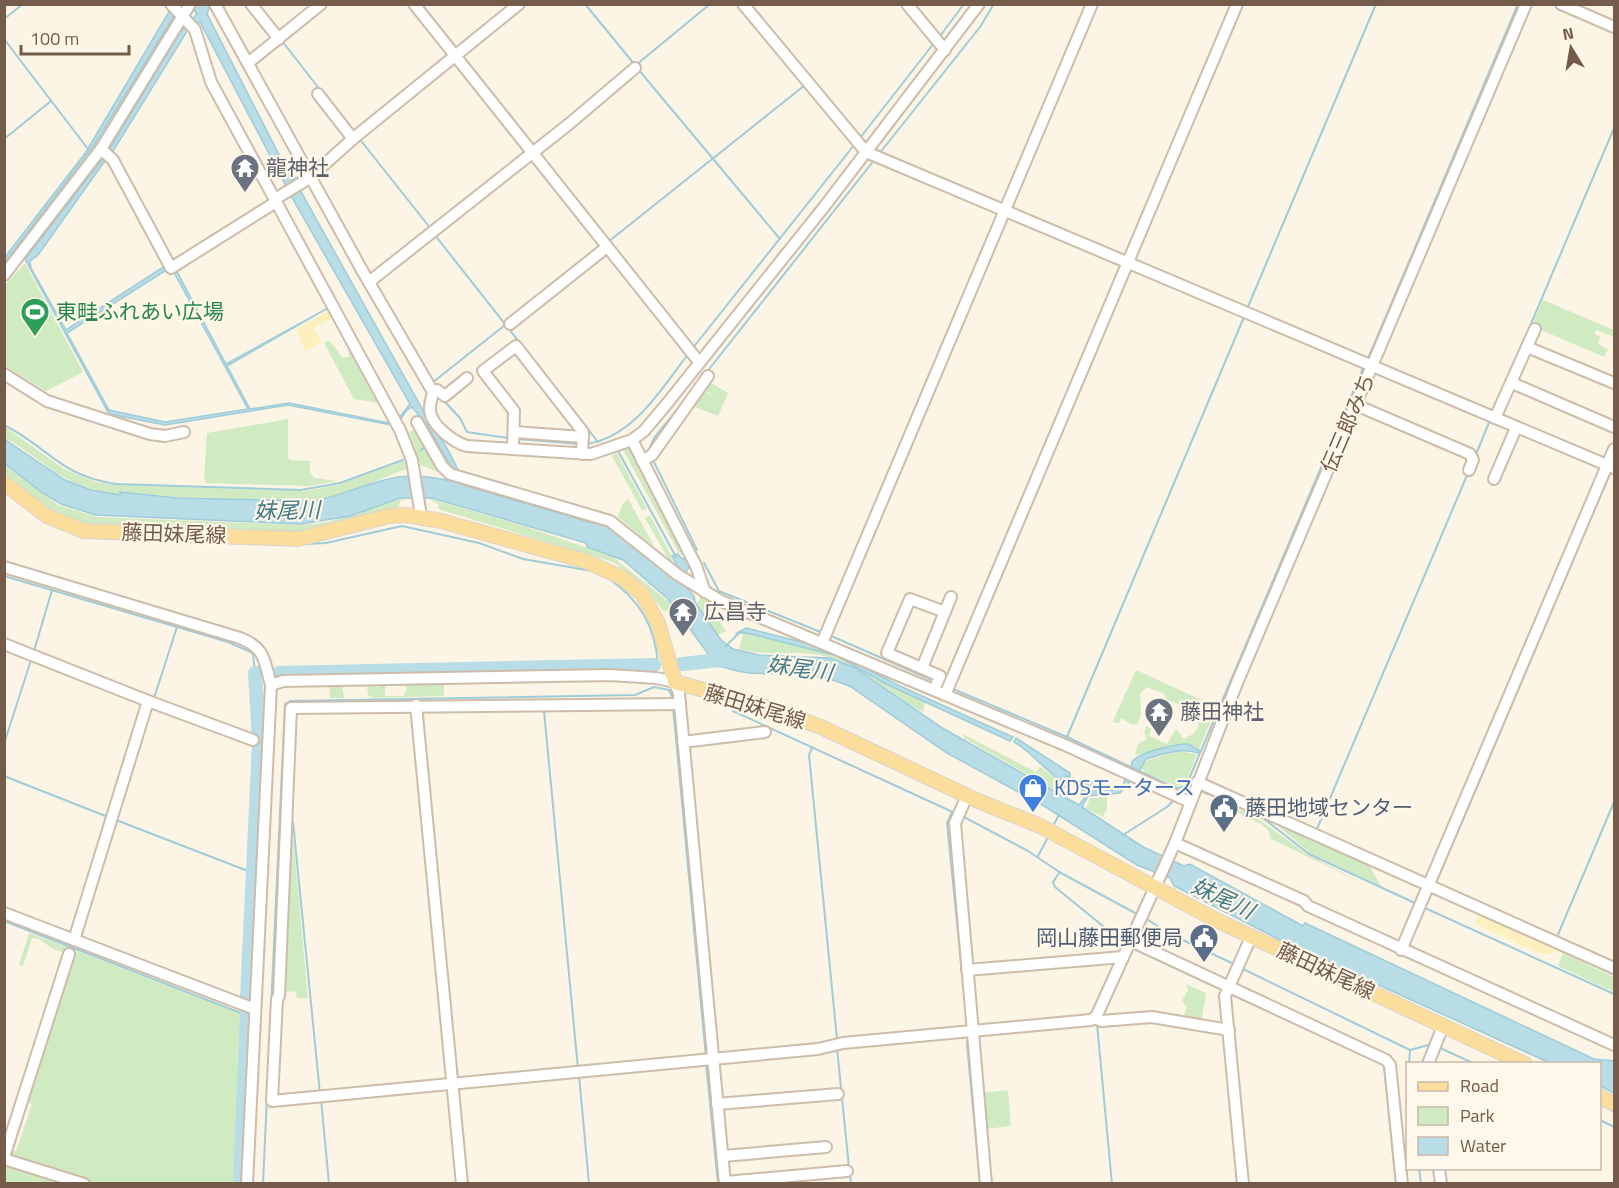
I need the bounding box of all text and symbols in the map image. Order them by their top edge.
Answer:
scale bar [21,18,129,56]
north arrow [1541,18,1601,78]
text: N [1560,20,1576,46]
text: 100 m [30,25,79,52]
place label: 龍神社 [266,151,329,183]
temple icon: 龍神社 [229,152,261,194]
place label: 東畦ふれあい広場 [56,295,224,327]
sports icon: 東畦ふれあい広場 [19,296,51,338]
street label: 伝三郎みち [1312,368,1382,477]
water label: 妹尾川 [254,492,322,528]
street label: 藤田妹尾線 [121,515,227,551]
place label: 広昌寺 [704,595,767,627]
temple icon: 広昌寺 [667,596,699,638]
water label: 妹尾川 [765,647,837,690]
street label: 藤田妹尾線 [700,675,810,737]
place label: 藤田神社 [1180,695,1264,727]
temple icon: 藤田神社 [1143,696,1175,738]
place label: KDSモータース [1054,771,1195,803]
shop icon: KDSモータース [1017,772,1049,814]
place label: 藤田地域センター [1245,791,1413,823]
public building icon: 藤田地域センター [1208,792,1240,834]
water label: 妹尾川 [1186,869,1262,928]
place label: 岡山藤田郵便局 [1036,921,1183,953]
public building icon: 岡山藤田郵便局 [1188,922,1220,964]
street label: 藤田妹尾線 [1272,933,1381,1007]
legend [1406,1062,1601,1170]
text: Road [1460,1072,1499,1099]
text: Park [1460,1102,1495,1129]
text: Water [1460,1132,1506,1159]

